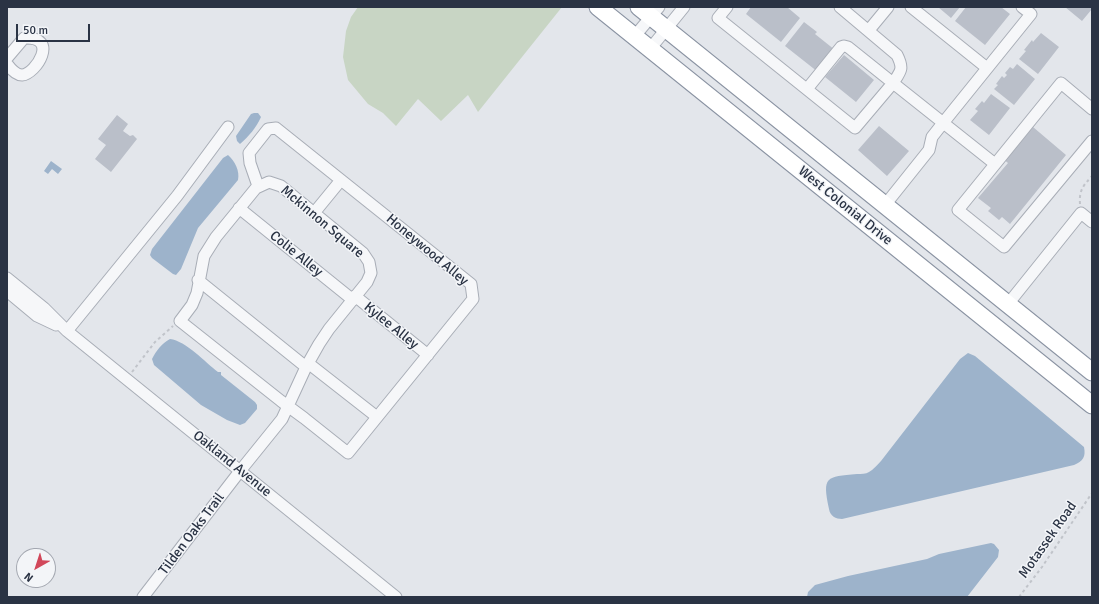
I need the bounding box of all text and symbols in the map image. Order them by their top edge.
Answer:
scale bar [18,16,92,42]
text: 50 m [23,23,48,38]
street label: West Colonial Drive [794,163,896,249]
street label: Mckinnon Square [277,182,367,262]
street label: Honeywood Alley [382,211,472,289]
street label: Colie Alley [266,228,326,280]
street label: Kylee Alley [360,299,422,353]
street label: Oakland Avenue [189,427,275,501]
street label: Tilden Oaks Trail [156,490,228,578]
street label: Motassek Road [1015,498,1081,582]
north arrow [16,548,56,588]
text: N [22,569,36,584]

